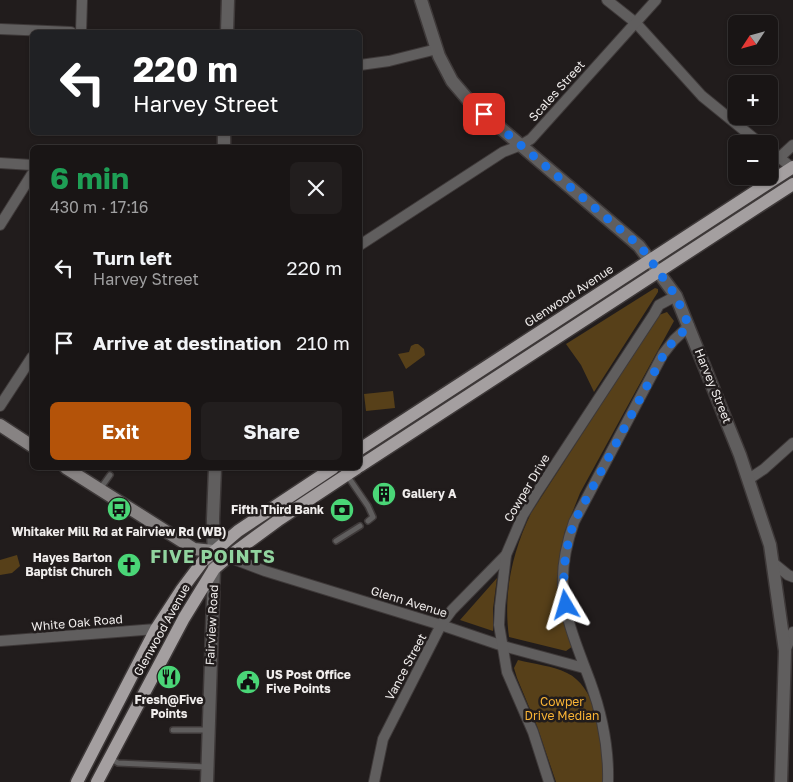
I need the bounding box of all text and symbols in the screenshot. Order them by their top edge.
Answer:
north arrow [728,15,778,65]
map controls [728,15,778,185]
text: 220 m [133,48,238,90]
icon: left [50,50,115,115]
street label: Scales Street [525,57,588,124]
button: + [728,75,778,125]
text: Harvey Street [133,90,279,117]
pin [463,93,505,135]
icon: arrive [470,100,498,128]
button: − [728,135,778,185]
text: 6 min [50,160,129,196]
button: close [290,162,342,214]
text: 430 m · 17:16 [50,197,148,217]
text: Turn left [93,246,172,269]
icon: left [50,254,78,282]
text: 220 m [287,256,342,279]
street label: Glenwood Avenue [521,261,616,330]
text: Harvey Street [93,269,199,289]
icon: arrive [50,329,78,357]
text: Arrive at destination [93,331,281,354]
text: 210 m [296,331,350,354]
street label: Harvey Street [692,346,735,426]
button: Exit [50,402,191,460]
button: Share [201,402,342,460]
street label: Cowper Drive [500,451,553,524]
building icon: Gallery A [371,481,397,507]
place label: Gallery A [402,486,457,501]
bus stop icon: Whitaker Mill Rd at Fairview Rd (WB) [106,496,132,522]
bank icon: Fifth Third Bank [329,497,355,523]
place label: Fifth Third Bank [231,502,324,517]
place label: Whitaker Mill Rd at Fairview Rd (WB) [12,524,226,539]
district label: FIVE POINTS [150,545,276,567]
place label: Hayes Barton Baptist Church [25,550,112,579]
church icon: Hayes Barton Baptist Church [116,552,142,578]
position arrow [539,578,591,630]
street label: Glenwood Avenue [130,581,193,679]
street label: Glenn Avenue [369,583,449,620]
street label: Fairview Road [202,584,221,666]
street label: White Oak Road [31,611,123,634]
street label: Vance Street [382,631,430,703]
restaurant icon: Fresh@Five Points [156,664,182,690]
place label: US Post Office Five Points [266,667,351,696]
public building icon: US Post Office Five Points [235,669,261,695]
place label: Fresh@Five Points [135,692,203,721]
park label: Cowper Drive Median [525,694,599,723]

